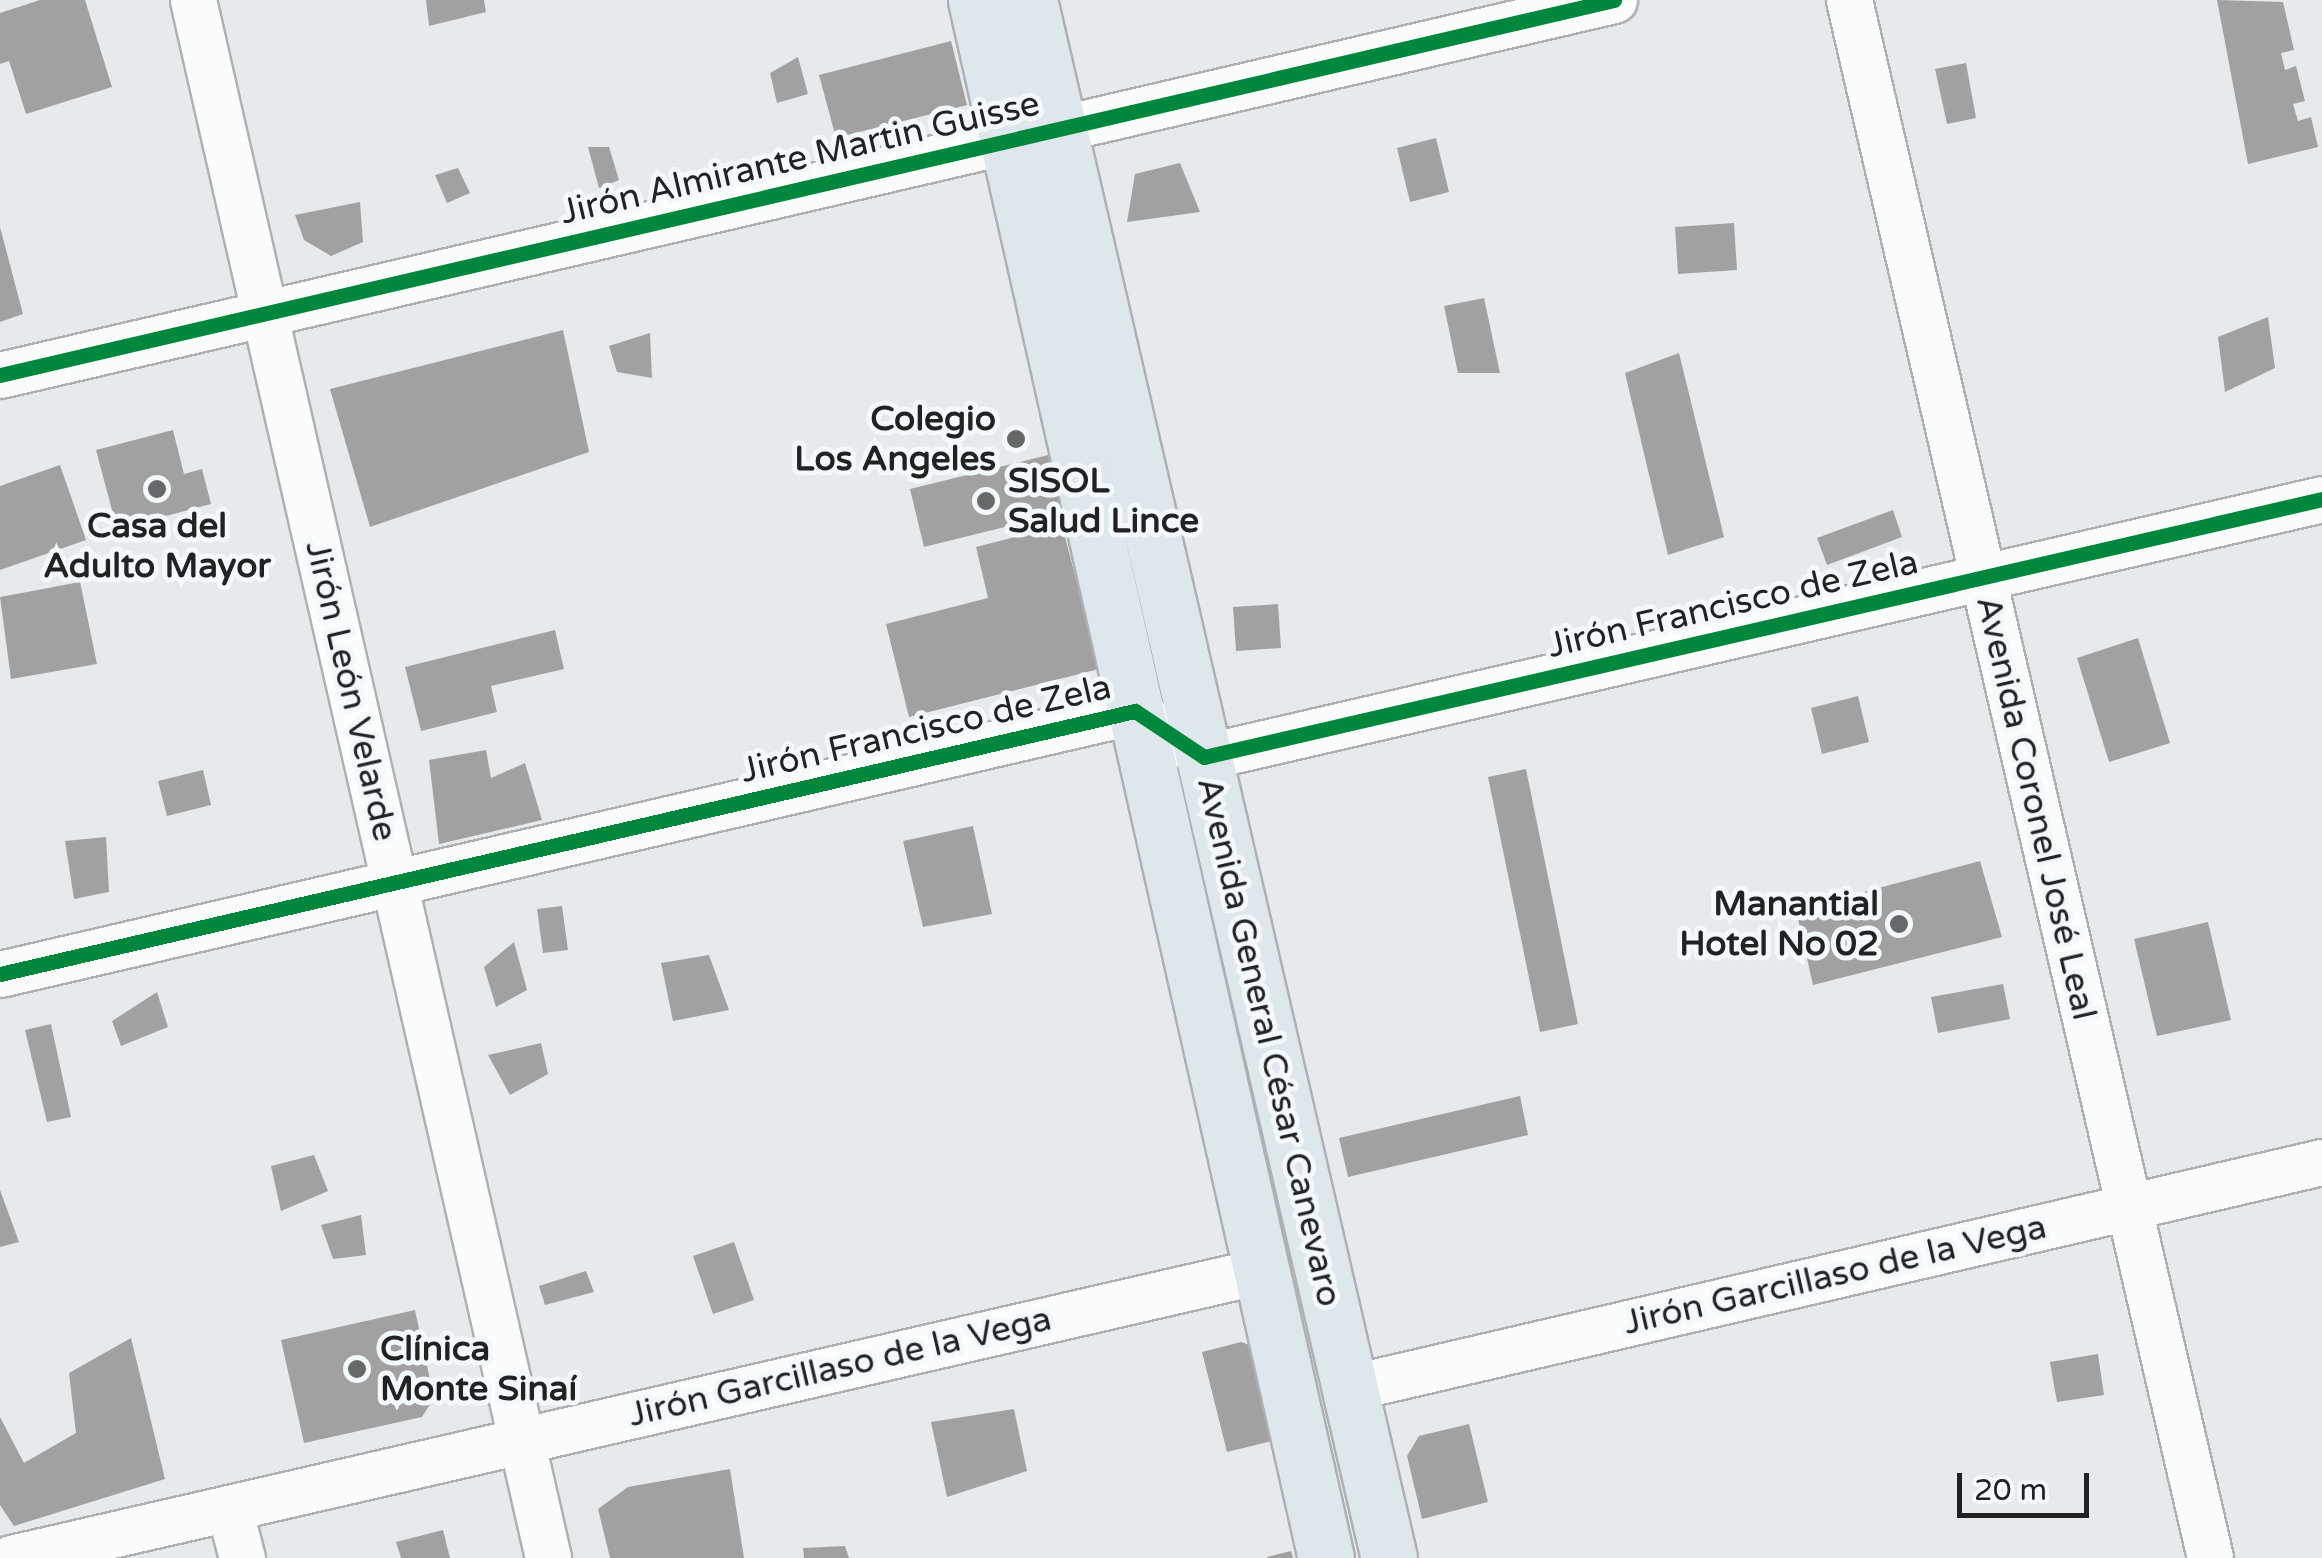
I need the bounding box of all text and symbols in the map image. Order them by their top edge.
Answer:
street label: Jirón Almirante Martin Guisse [556,82,1044,234]
place label: Colegio Los Angeles [794,398,996,480]
marker: Colegio Los Angeles [1005,428,1027,450]
place label: SISOL Salud Lince [1008,460,1199,542]
marker: Casa del Adulto Mayor [146,478,168,500]
marker: SISOL Salud Lince [973,488,999,514]
place label: Casa del Adulto Mayor [43,505,271,587]
street label: Jirón León Velarde [296,537,406,845]
street label: Jirón Francisco de Zela [1544,541,1922,667]
street label: Avenida Coronel José Leal [1967,592,2105,1024]
street label: Jirón Francisco de Zela [737,666,1115,792]
street label: Avenida General César Canevaro [1188,773,1350,1311]
place label: Manantial Hotel No 02 [1679,883,1879,965]
marker: Manantial Hotel No 02 [1888,913,1910,935]
street label: Jirón Garcillaso de la Vega [1619,1206,2051,1344]
street label: Jirón Garcillaso de la Vega [624,1298,1056,1436]
place label: Clínica Monte Sinaí [380,1328,577,1410]
marker: Clínica Monte Sinaí [344,1356,370,1382]
scale bar [1962,1453,2094,1515]
text: 20 m [1974,1472,2047,1509]

